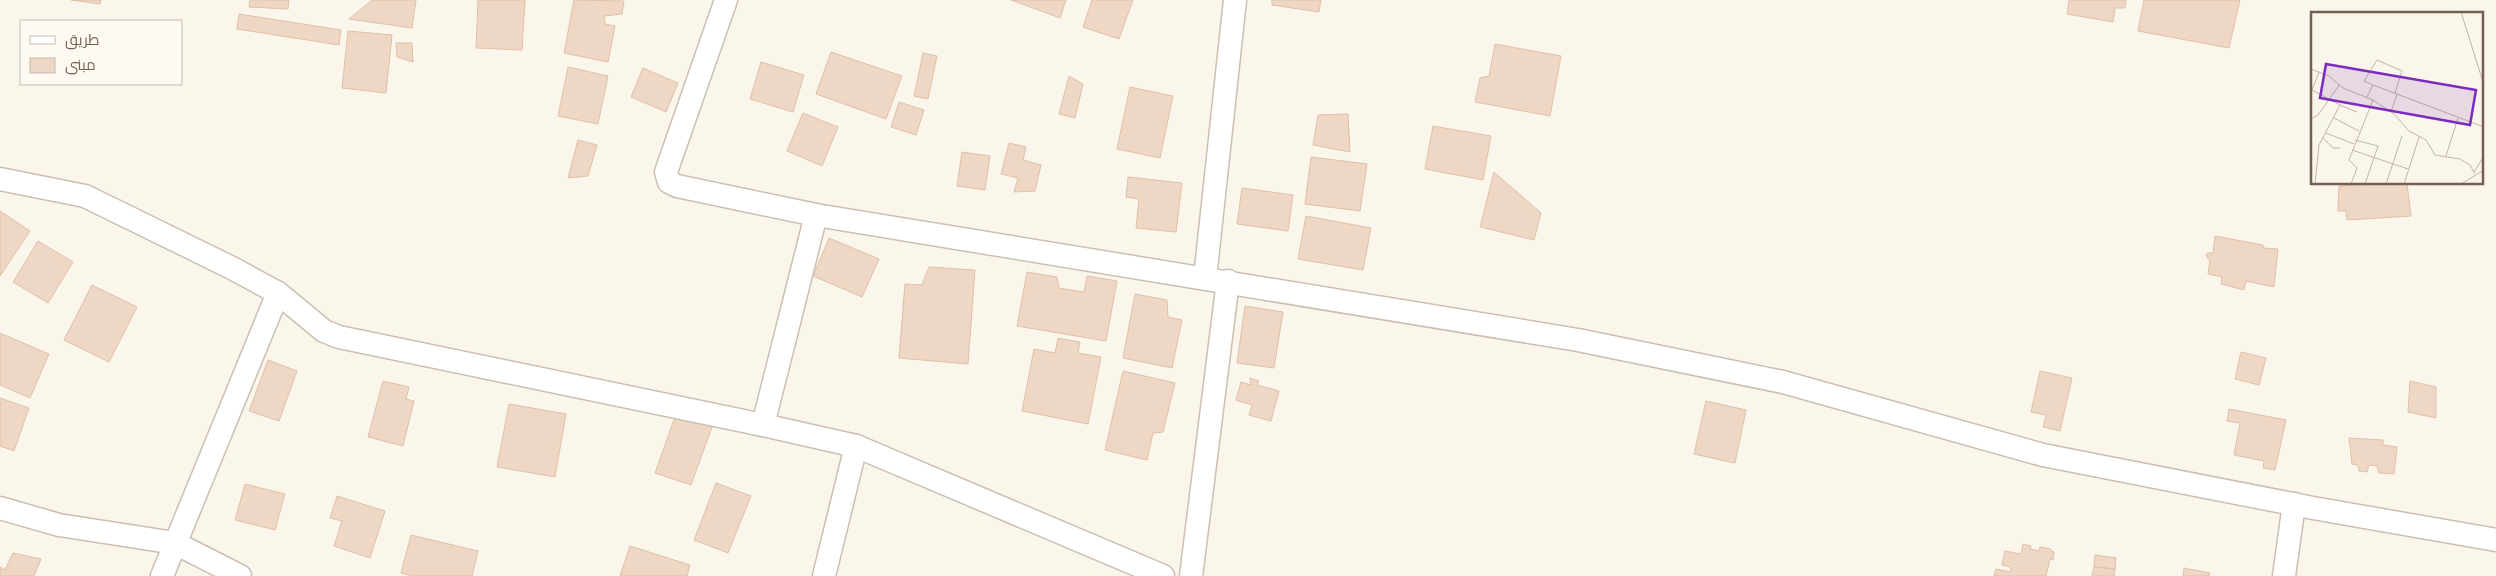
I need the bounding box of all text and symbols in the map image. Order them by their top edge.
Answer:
inset map [2311,12,2484,185]
legend [20,20,182,85]
text: طريق [65,29,99,50]
text: مبنى [65,54,96,75]

